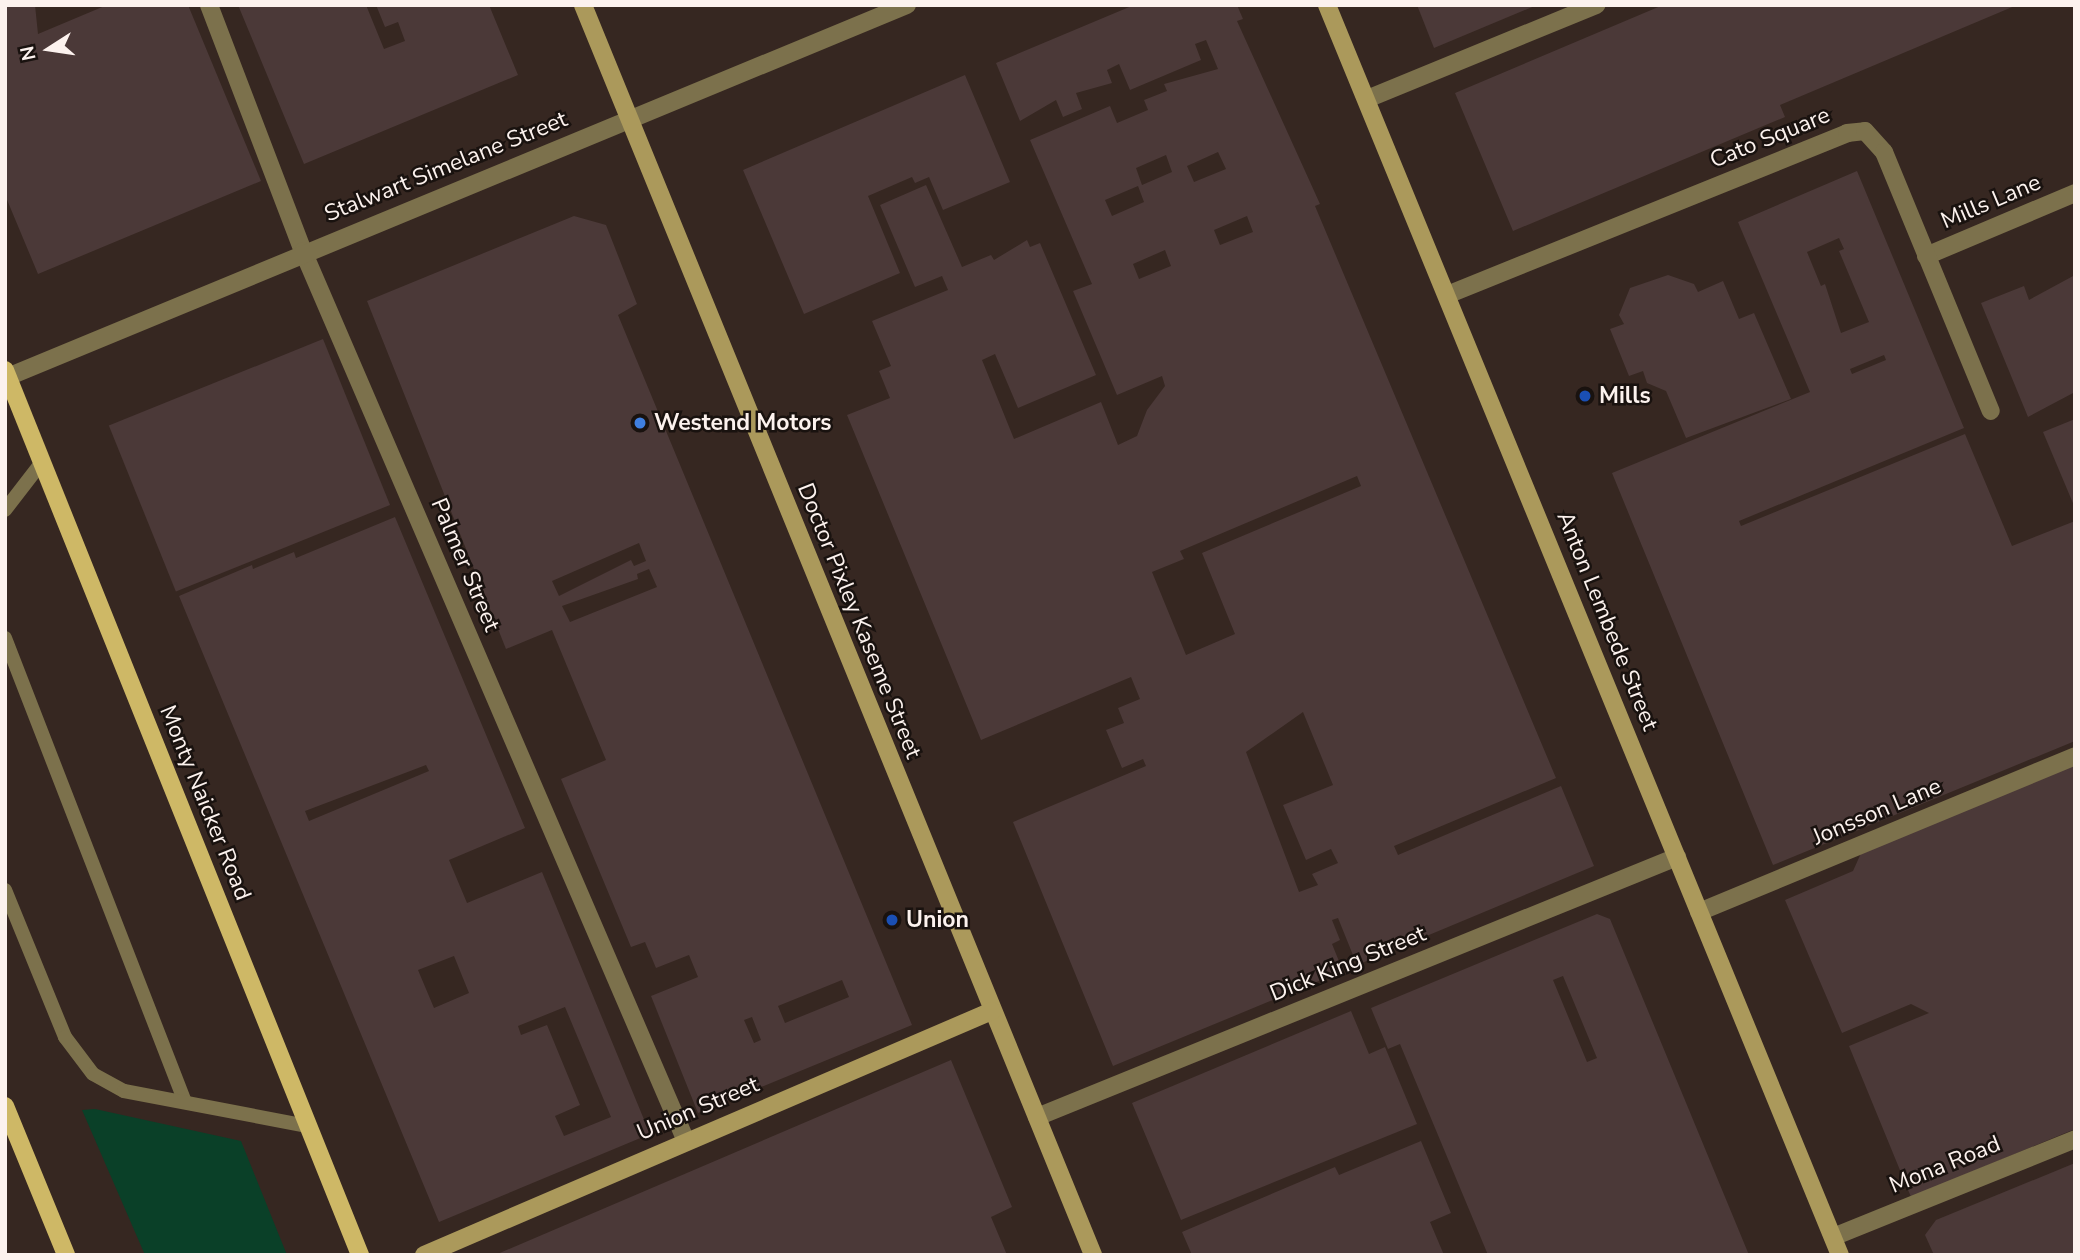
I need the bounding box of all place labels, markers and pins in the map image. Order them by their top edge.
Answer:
place label: Mills [1599,382,1651,410]
marker: Mills [1577,388,1593,404]
place label: Westend Motors [654,409,832,437]
marker: Westend Motors [632,415,648,431]
place label: Union [906,906,969,934]
marker: Union [884,912,900,928]

